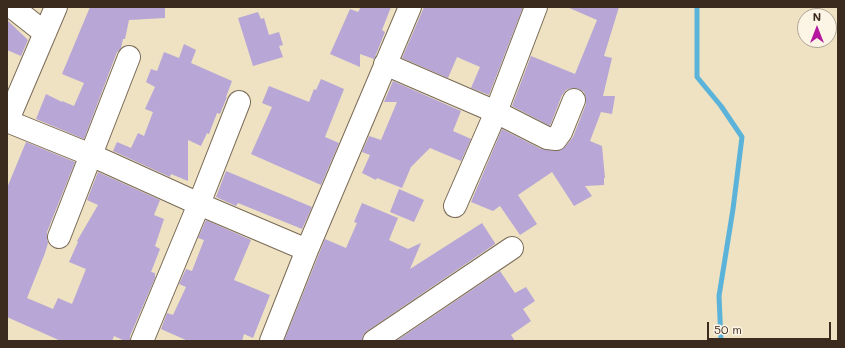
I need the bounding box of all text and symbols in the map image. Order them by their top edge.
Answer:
north arrow [797,8,837,48]
text: N [813,9,821,24]
scale bar [709,314,833,340]
text: 50 m [714,321,742,337]

